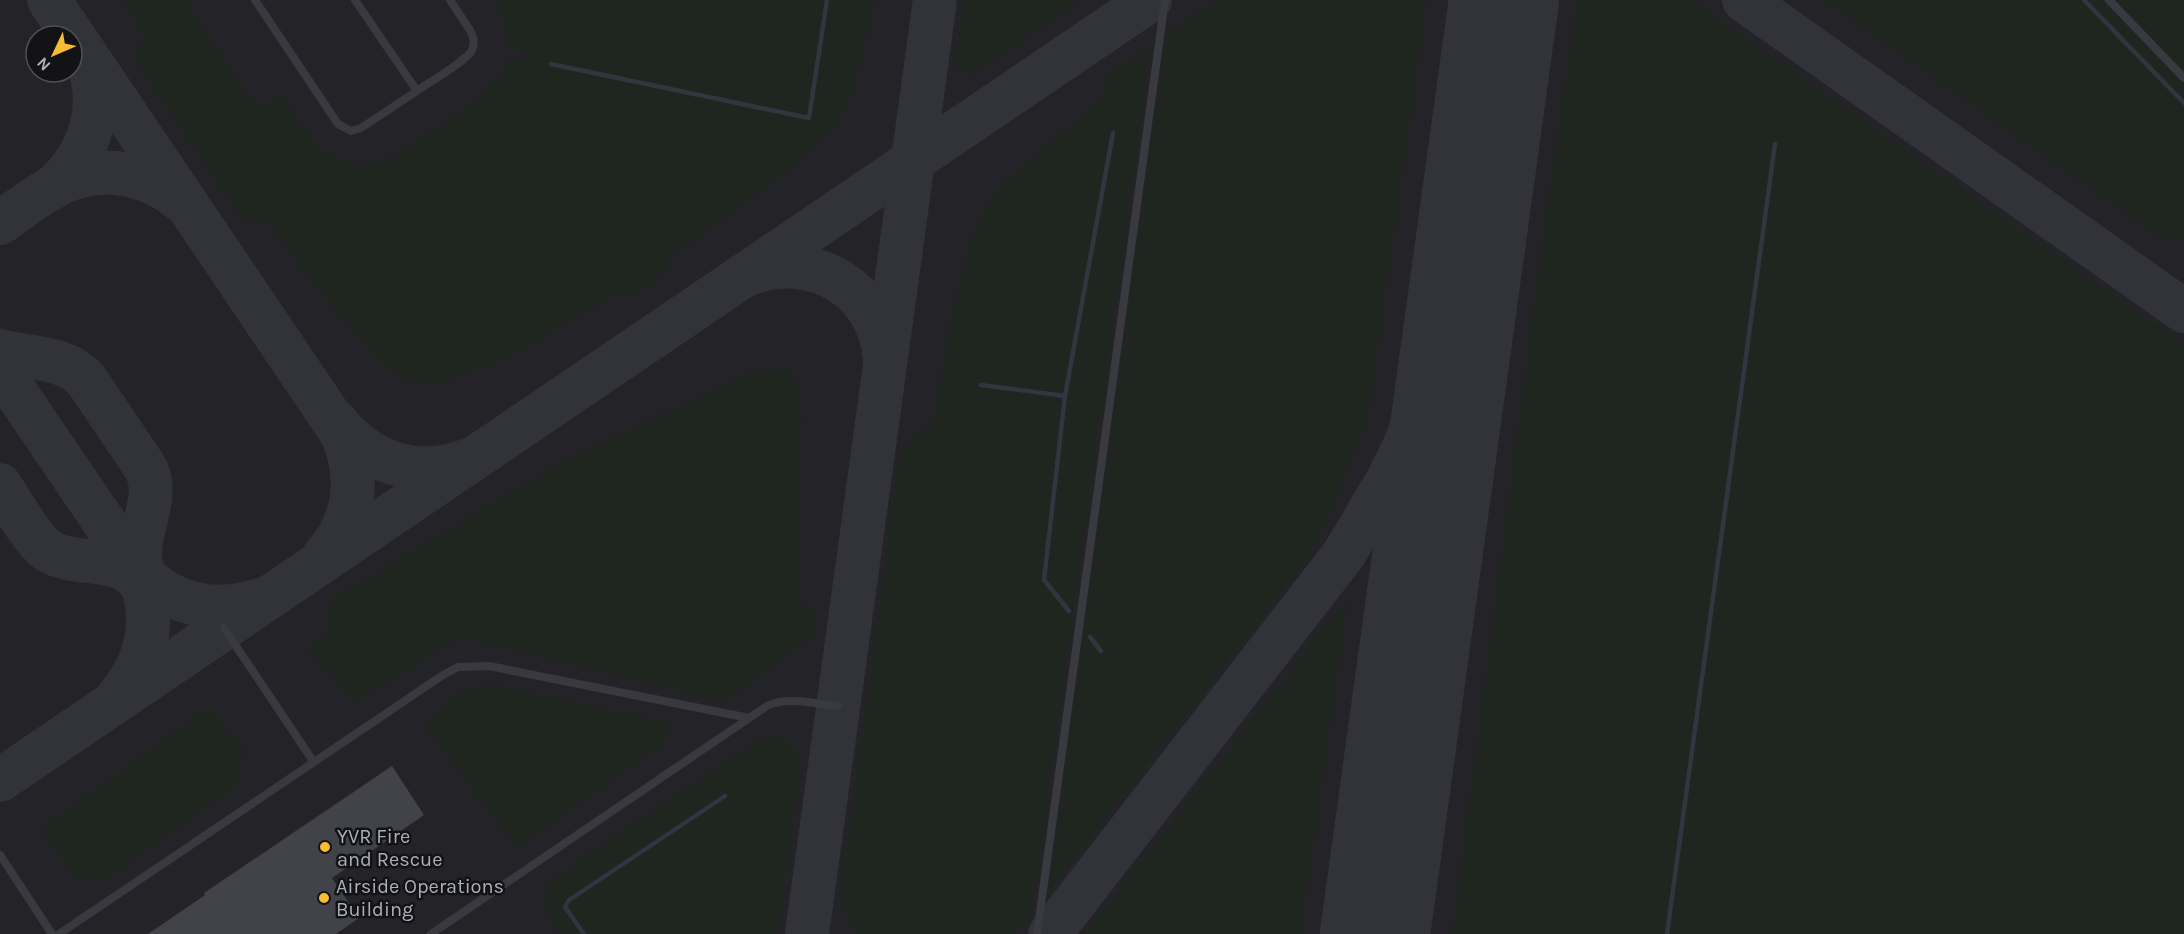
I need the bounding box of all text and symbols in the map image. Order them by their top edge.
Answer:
north arrow [24,24,84,84]
text: N [33,53,54,75]
place label: YVR Fire and Rescue [337,825,442,871]
marker: YVR Fire and Rescue [318,840,332,854]
place label: Airside Operations Building [336,875,504,921]
marker: Airside Operations Building [317,891,331,905]

